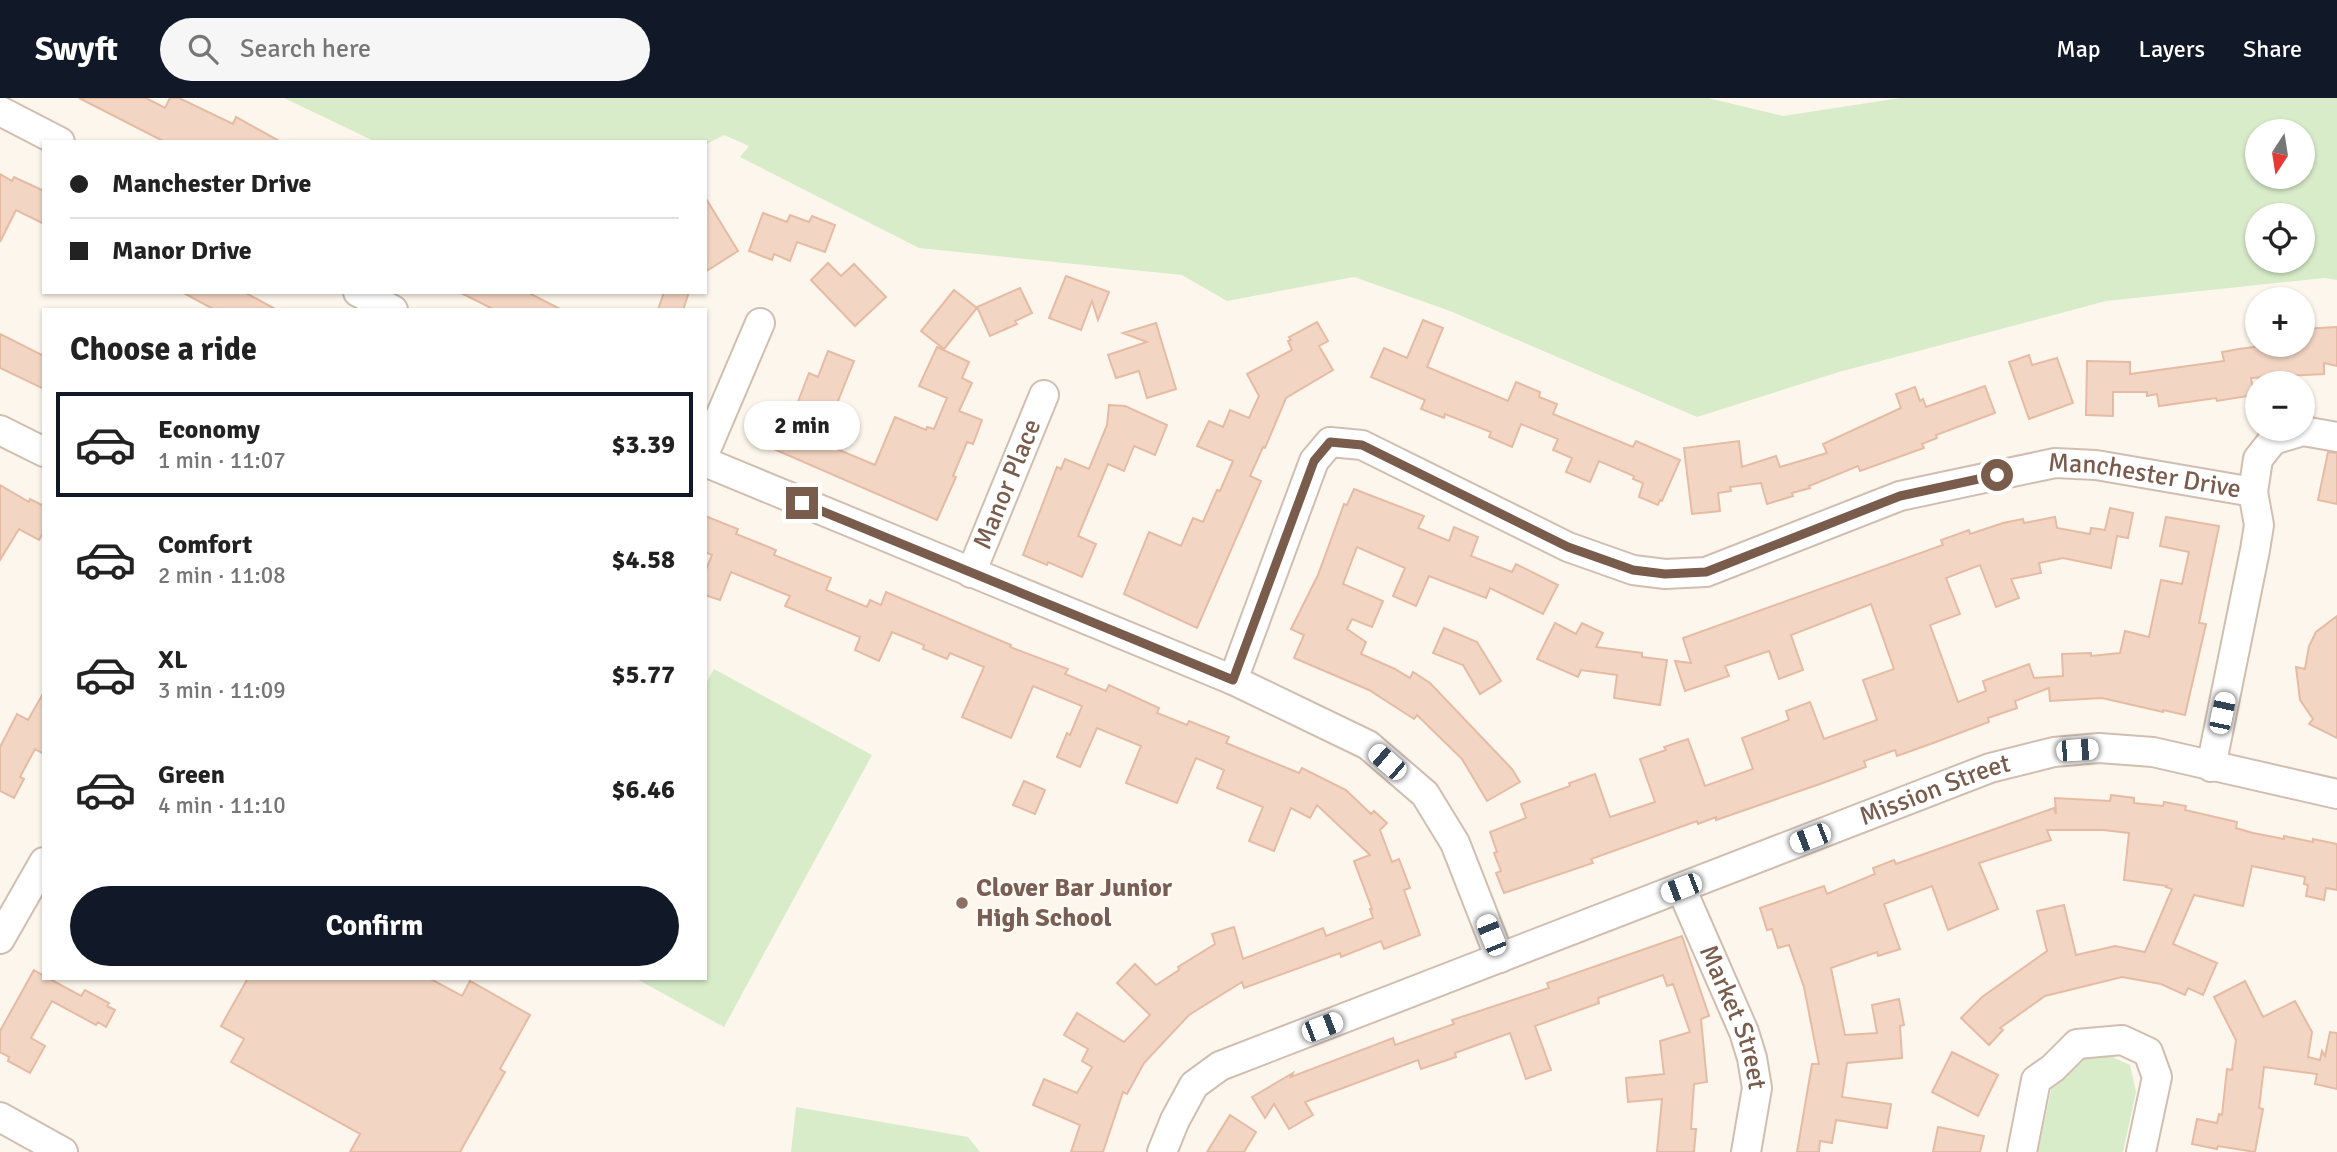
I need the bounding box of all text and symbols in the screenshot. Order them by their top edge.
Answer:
search box [160,18,650,81]
text: Swyft [35,29,118,70]
icon: search [184,30,222,68]
text: Search here [240,33,371,65]
text: Map [2056,34,2101,64]
text: Layers [2139,34,2205,64]
text: Share [2243,34,2302,64]
north arrow [2245,119,2315,189]
map controls [2245,119,2315,441]
text: Manchester Drive [112,168,312,200]
button: locate [2245,203,2315,273]
text: Manor Drive [112,235,252,267]
button: + [2245,287,2315,357]
text: Choose a ride [70,330,257,369]
button: − [2245,371,2315,441]
callout: 2 min [744,402,860,450]
text: 2 min [774,411,830,440]
icon: car [74,413,137,476]
text: Economy [158,414,260,446]
street label: Manor Place [966,414,1048,554]
text: $3.39 [611,429,675,461]
text: 1 min · 11:07 [158,446,286,475]
street label: Manchester Drive [2047,447,2243,506]
route start [1981,459,2013,491]
route end [786,487,818,519]
icon: car [74,528,137,591]
text: Comfort [158,529,252,561]
text: $4.58 [611,544,675,576]
text: 2 min · 11:08 [158,561,286,590]
icon: car [74,643,137,706]
text: XL [158,644,188,676]
text: $5.77 [611,659,675,691]
text: 3 min · 11:09 [158,676,286,705]
car [2208,690,2237,736]
car [2056,738,2099,762]
car [1365,740,1410,784]
street label: Mission Street [1855,748,2014,833]
icon: car [74,758,137,821]
text: Green [158,759,225,791]
text: $6.46 [611,774,675,806]
text: 4 min · 11:10 [158,791,286,820]
car [1787,821,1834,855]
car [1658,871,1705,905]
place label: Clover Bar Junior High School [976,872,1173,934]
button: Confirm [70,886,679,966]
marker: Clover Bar Junior High School [954,895,970,911]
car [1474,912,1509,958]
street label: Market Street [1692,940,1773,1092]
car [1299,1010,1346,1044]

